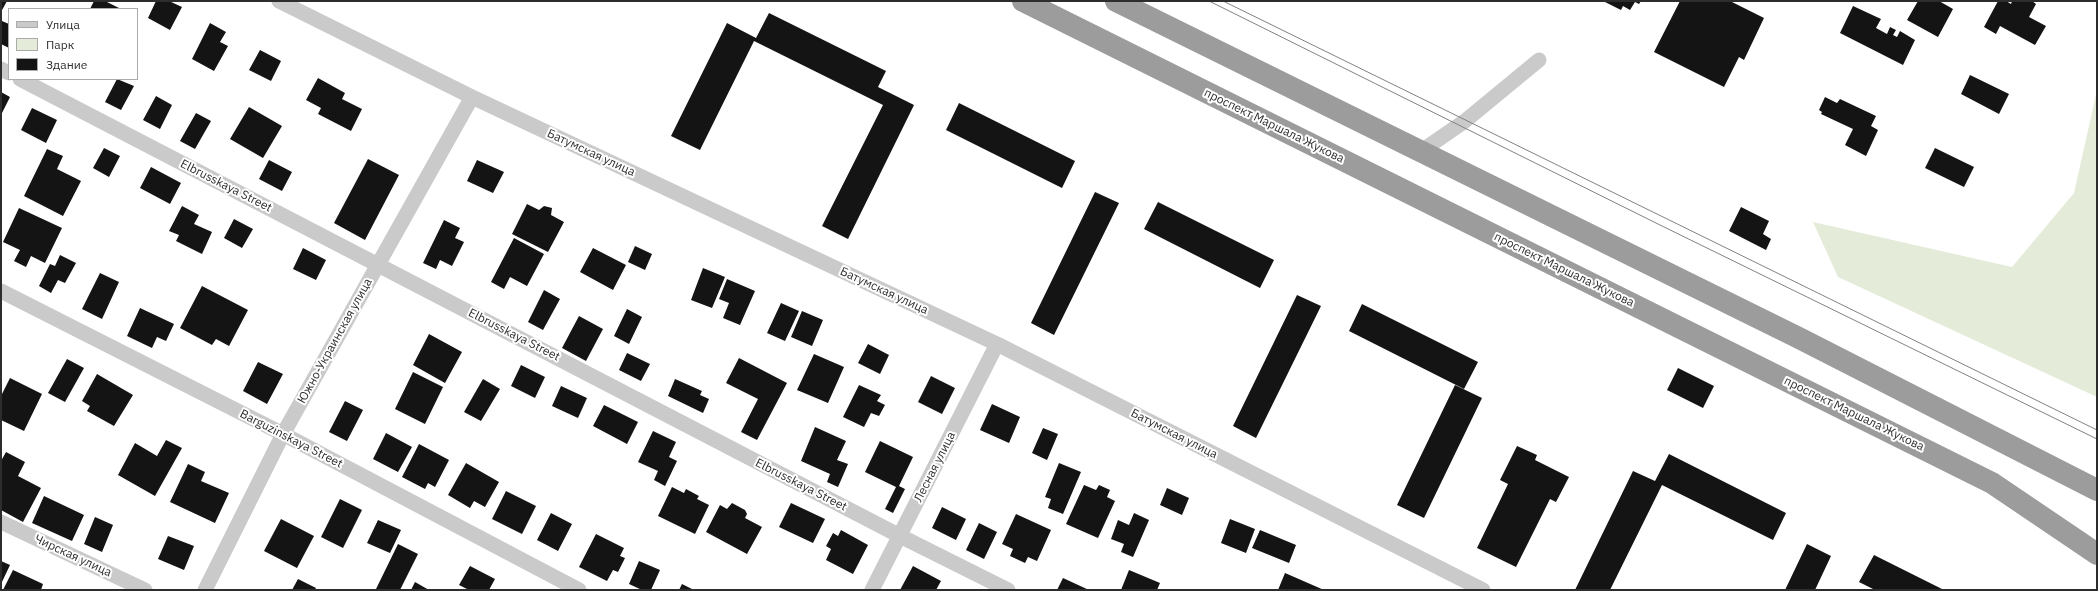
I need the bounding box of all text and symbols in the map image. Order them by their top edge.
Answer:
legend [8,8,138,80]
text: Улица [46,17,80,32]
text: Парк [46,37,74,52]
text: Здание [46,57,87,72]
street label: проспект Маршала Жукова [1202,86,1346,166]
street label: Батумская улица [545,126,637,180]
street label: Elbrusskaya Street [178,157,274,215]
street label: проспект Маршала Жукова [1492,230,1636,310]
street label: Батумская улица [838,264,930,318]
street label: Южно-Украинская улица [295,276,375,406]
street label: Elbrusskaya Street [466,306,562,364]
street label: проспект Маршала Жукова [1782,374,1926,454]
street label: Батумская улица [1128,406,1220,462]
street label: Barguzinskaya Street [237,407,345,471]
street label: Лесная улица [911,430,959,504]
street label: Elbrusskaya Street [753,456,849,514]
street label: Чирская улица [32,532,114,580]

